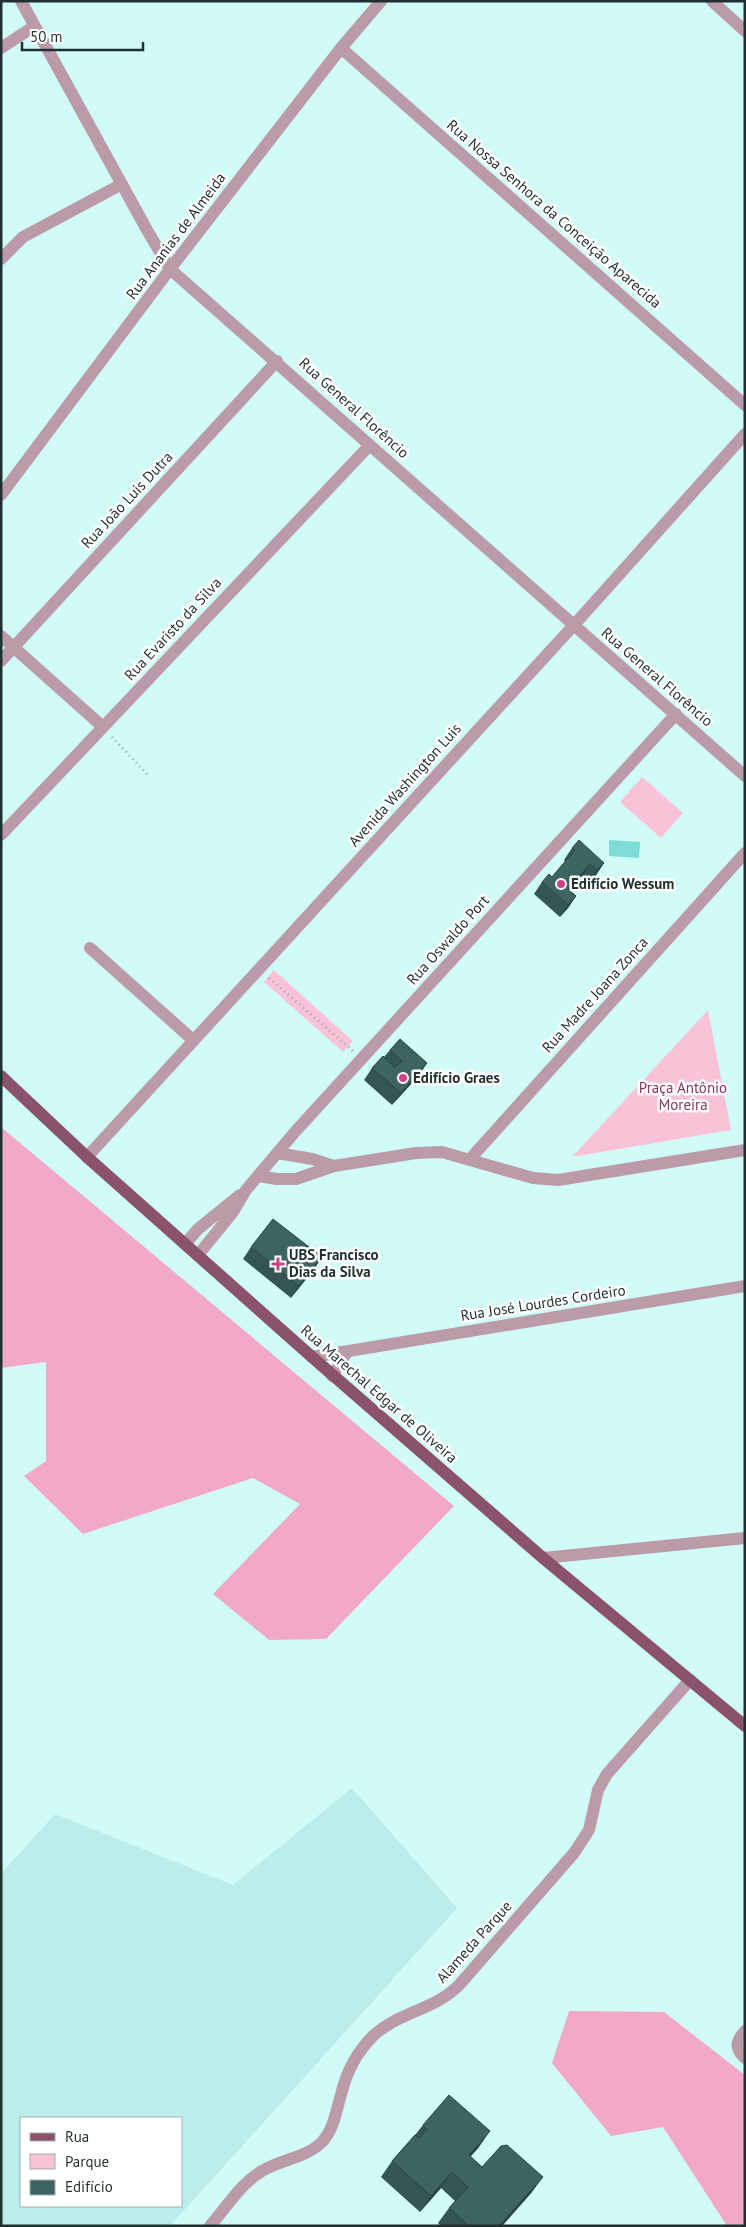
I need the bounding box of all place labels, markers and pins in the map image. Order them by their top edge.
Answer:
place label: Edifício Wessum [571,874,674,893]
marker: Edifício Wessum [555,878,567,890]
place label: Edifício Graes [413,1068,500,1087]
marker: Edifício Graes [397,1072,409,1084]
place label: UBS Francisco Dias da Silva [289,1245,379,1281]
marker: UBS Francisco Dias da Silva [271,1257,285,1271]

